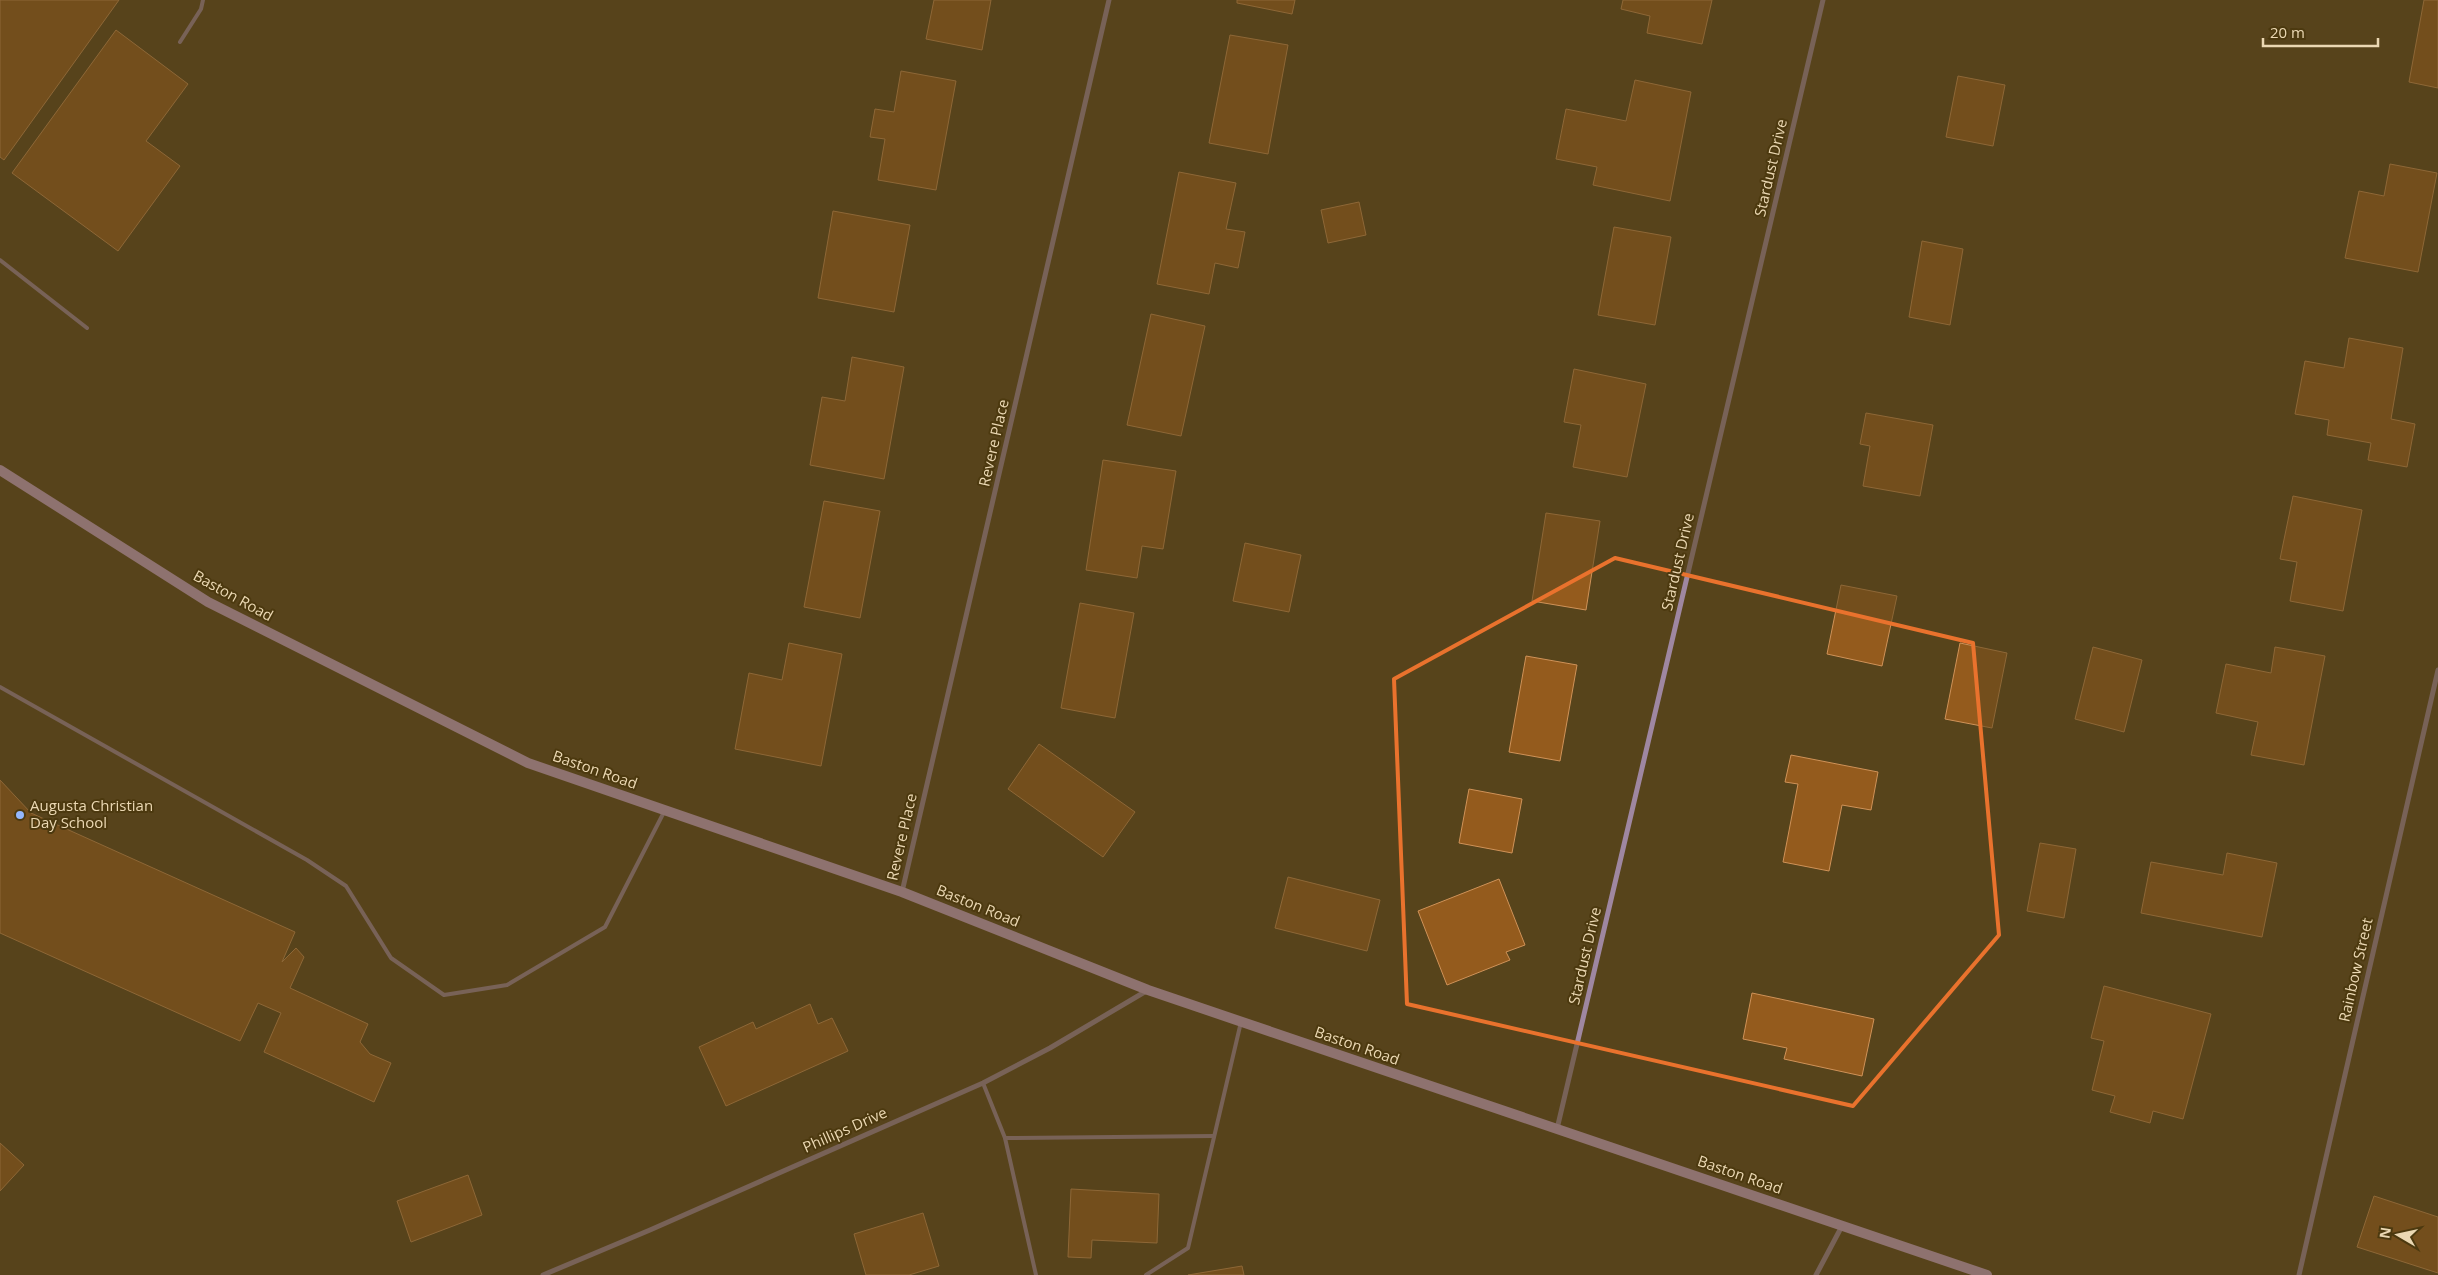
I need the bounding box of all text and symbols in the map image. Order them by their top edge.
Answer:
scale bar [2263,15,2378,47]
text: 20 m [2270,22,2305,42]
street label: Stardust Drive [1749,117,1791,219]
street label: Revere Place [973,397,1013,488]
street label: Stardust Drive [1656,511,1698,613]
street label: Baston Road [190,565,277,625]
street label: Baston Road [550,745,640,793]
street label: Revere Place [881,791,921,882]
place label: Augusta Christian Day School [30,795,153,832]
marker: Augusta Christian Day School [14,809,26,821]
street label: Baston Road [934,879,1023,931]
street label: Stardust Drive [1563,905,1605,1007]
street label: Rainbow Street [2333,916,2377,1024]
street label: Baston Road [1312,1021,1402,1069]
street label: Phillips Drive [799,1102,890,1157]
street label: Baston Road [1695,1150,1785,1198]
north arrow [2373,1210,2423,1260]
text: N [2374,1226,2395,1240]

